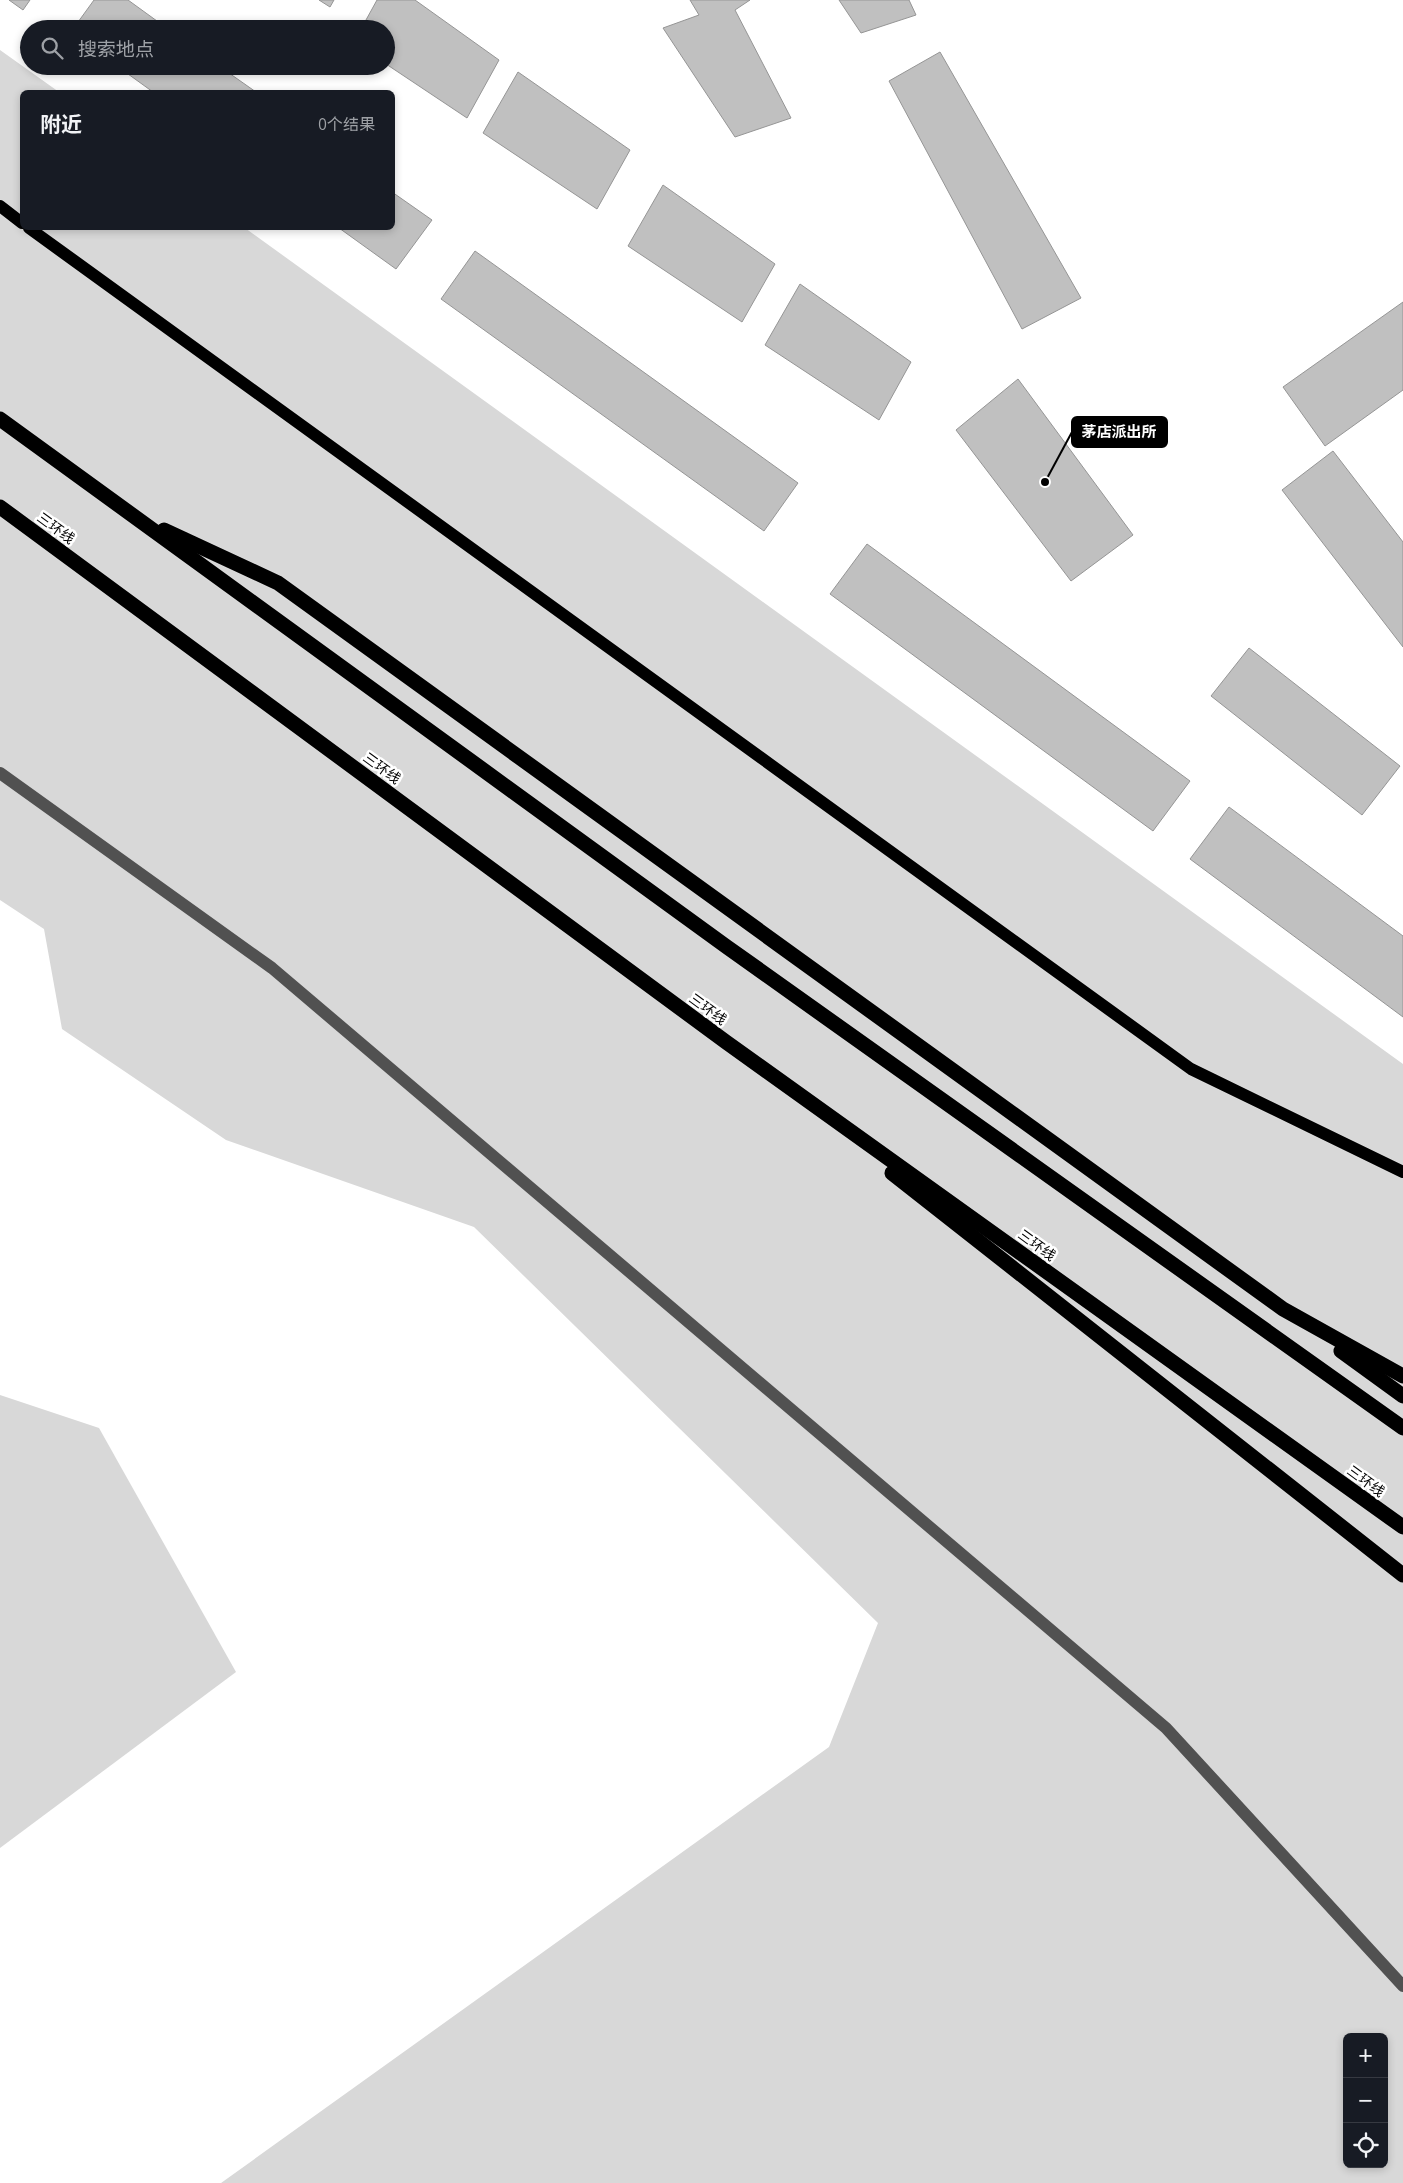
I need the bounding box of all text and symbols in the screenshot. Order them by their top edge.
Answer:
search box [20,20,395,75]
icon: search [38,34,66,62]
text: 搜索地点 [78,38,154,60]
text: 附近 [40,112,82,136]
text: 0个结果 [318,115,375,133]
callout: 茅店派出所 [1072,417,1167,447]
text: 茅店派出所 [1081,423,1157,440]
street label: 三环线 [34,509,78,547]
street label: 三环线 [360,749,404,787]
street label: 三环线 [686,990,730,1028]
street label: 三环线 [1015,1226,1059,1264]
street label: 三环线 [1344,1462,1388,1500]
map controls [1343,2033,1388,2168]
button: + [1343,2033,1388,2078]
button: − [1343,2078,1388,2123]
button: locate [1343,2123,1388,2168]

